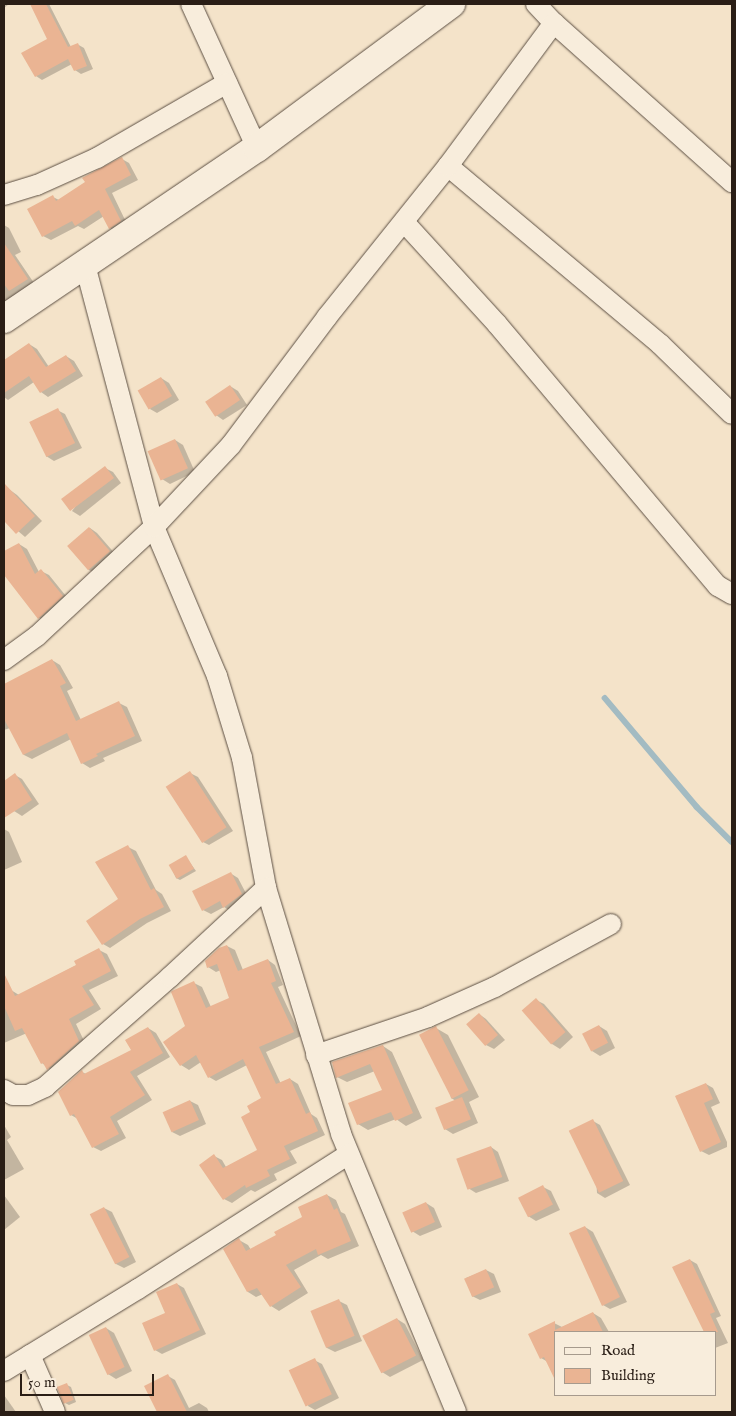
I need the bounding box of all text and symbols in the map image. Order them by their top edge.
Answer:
legend [554,1331,716,1396]
text: Road [601,1341,635,1360]
scale bar [22,1364,156,1396]
text: Building [601,1366,655,1385]
text: 50 m [28,1373,56,1392]

